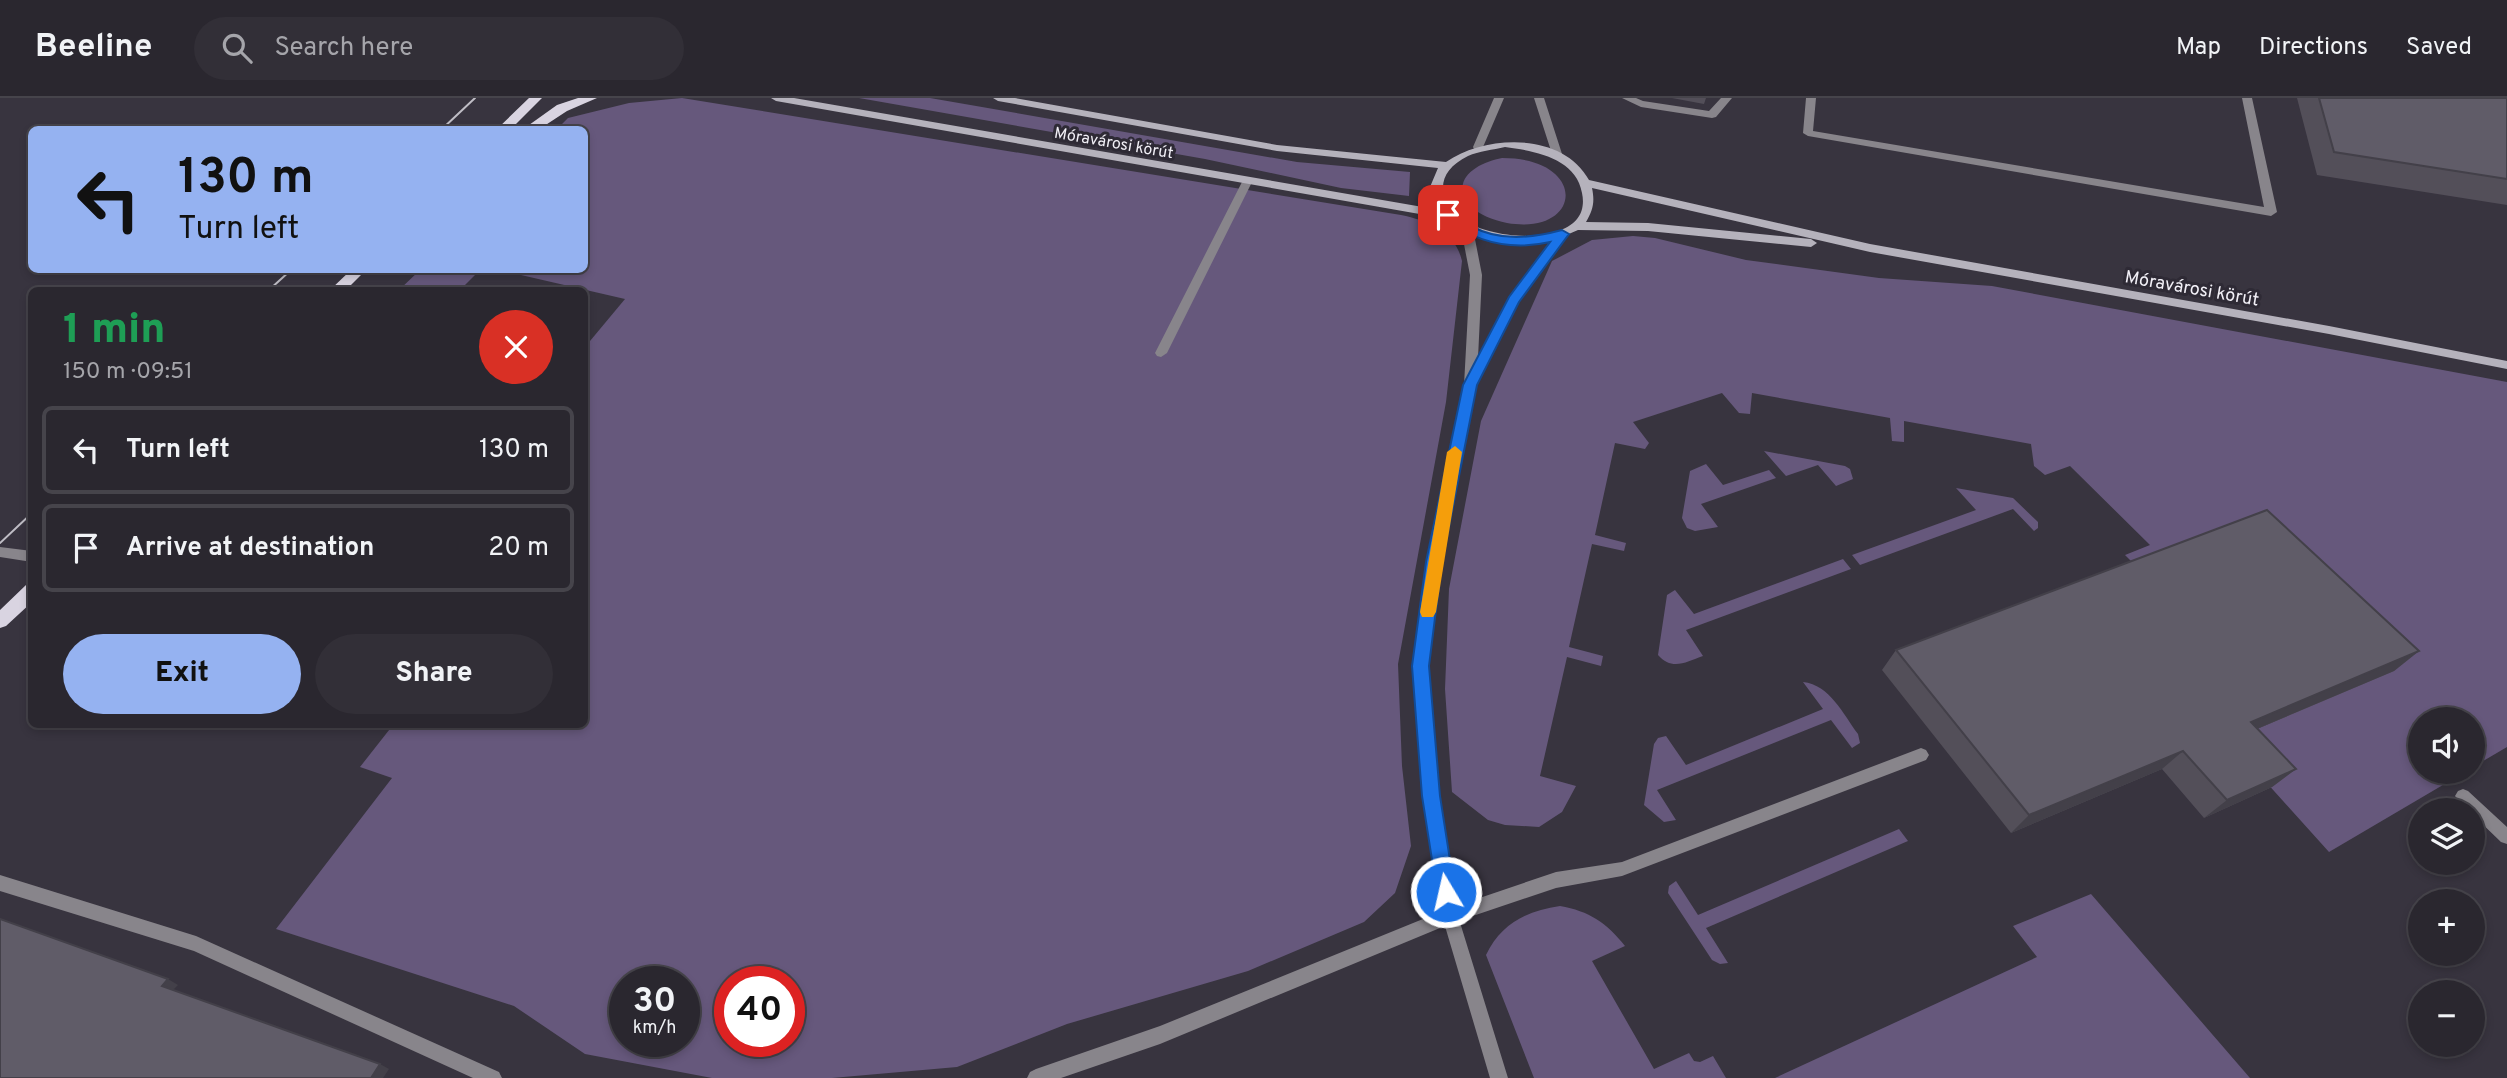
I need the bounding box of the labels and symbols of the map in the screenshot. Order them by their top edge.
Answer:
street label: Móravárosi körút [1052,124,1175,164]
pin [1418,185,1478,245]
street label: Móravárosi körút [2123,266,2261,313]
position arrow [1409,855,1483,929]
speed limit sign: 40 [714,966,805,1057]

